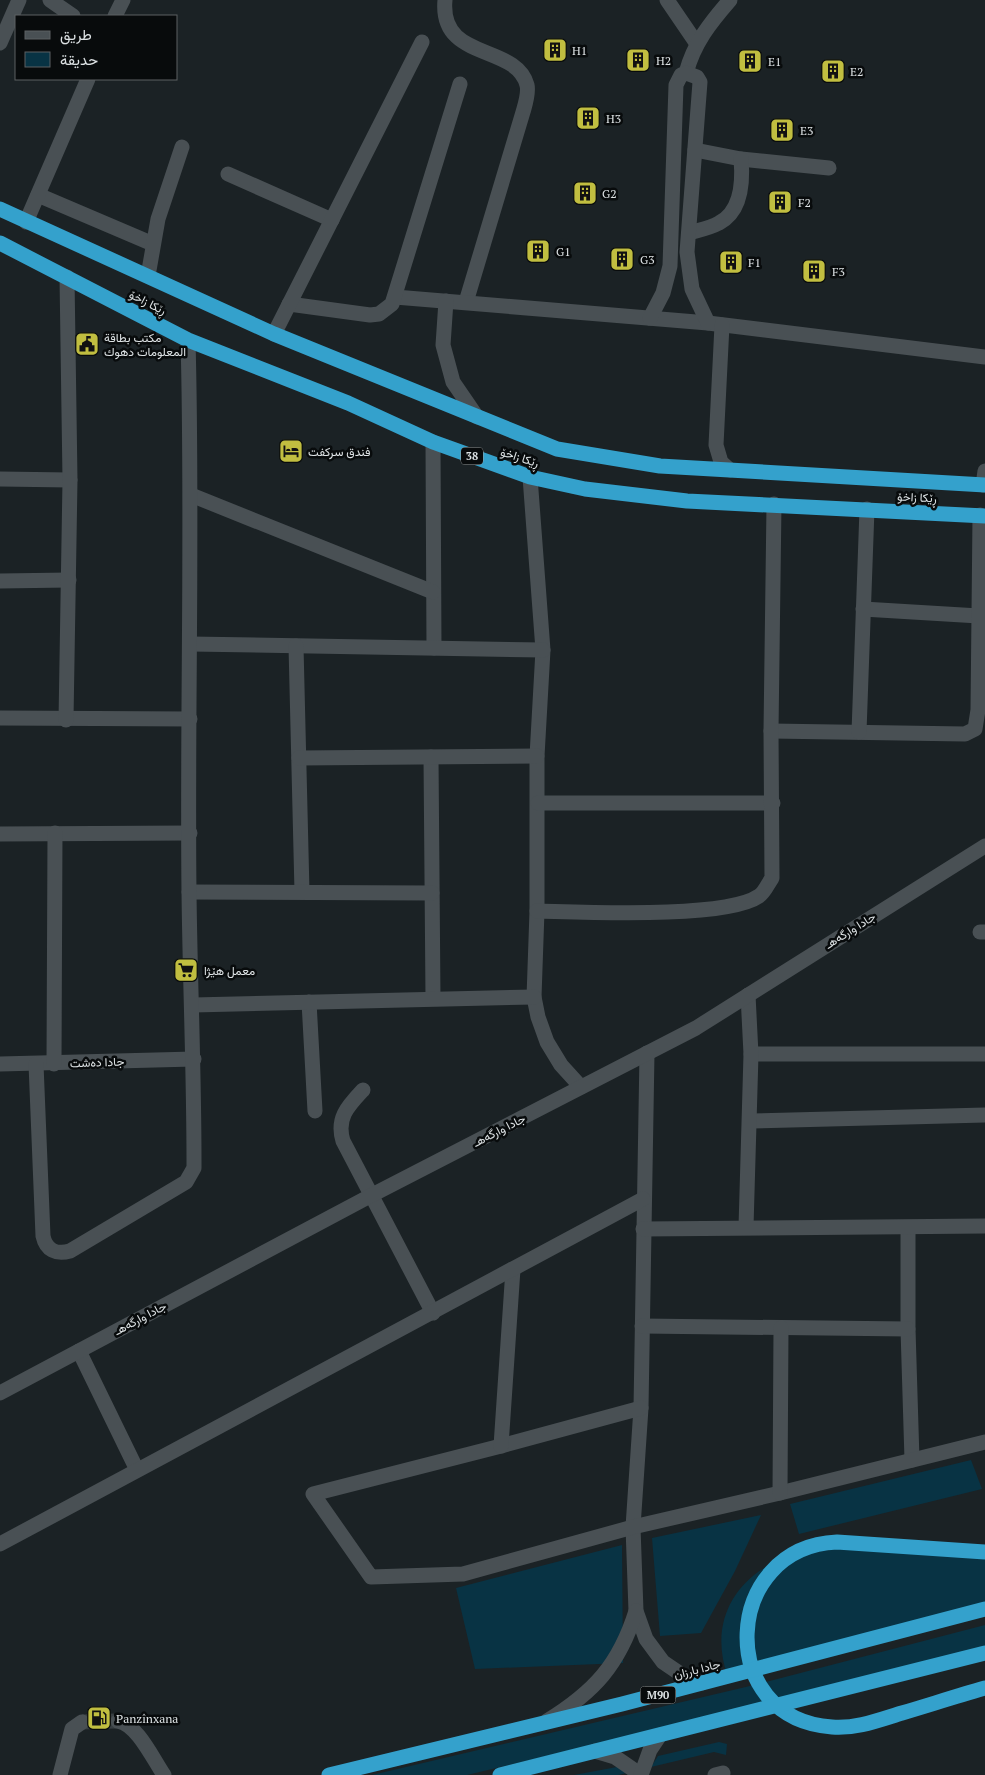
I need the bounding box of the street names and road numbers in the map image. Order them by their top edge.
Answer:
street label: ڕێکا زاخۆ [126,286,169,320]
street label: ڕێکا زاخۆ [498,444,541,473]
road number: 38 [461,448,483,464]
street label: ڕێکا زاخۆ [897,488,937,509]
street label: جادا وارگه‌هـ [821,909,879,953]
street label: جادا دەشت [69,1054,125,1070]
street label: جادا وارگه‌هـ [469,1110,528,1151]
street label: جادا وارگه‌هـ [110,1298,169,1339]
street label: جادا بارزان [672,1656,722,1683]
road number: M90 [640,1686,676,1704]

